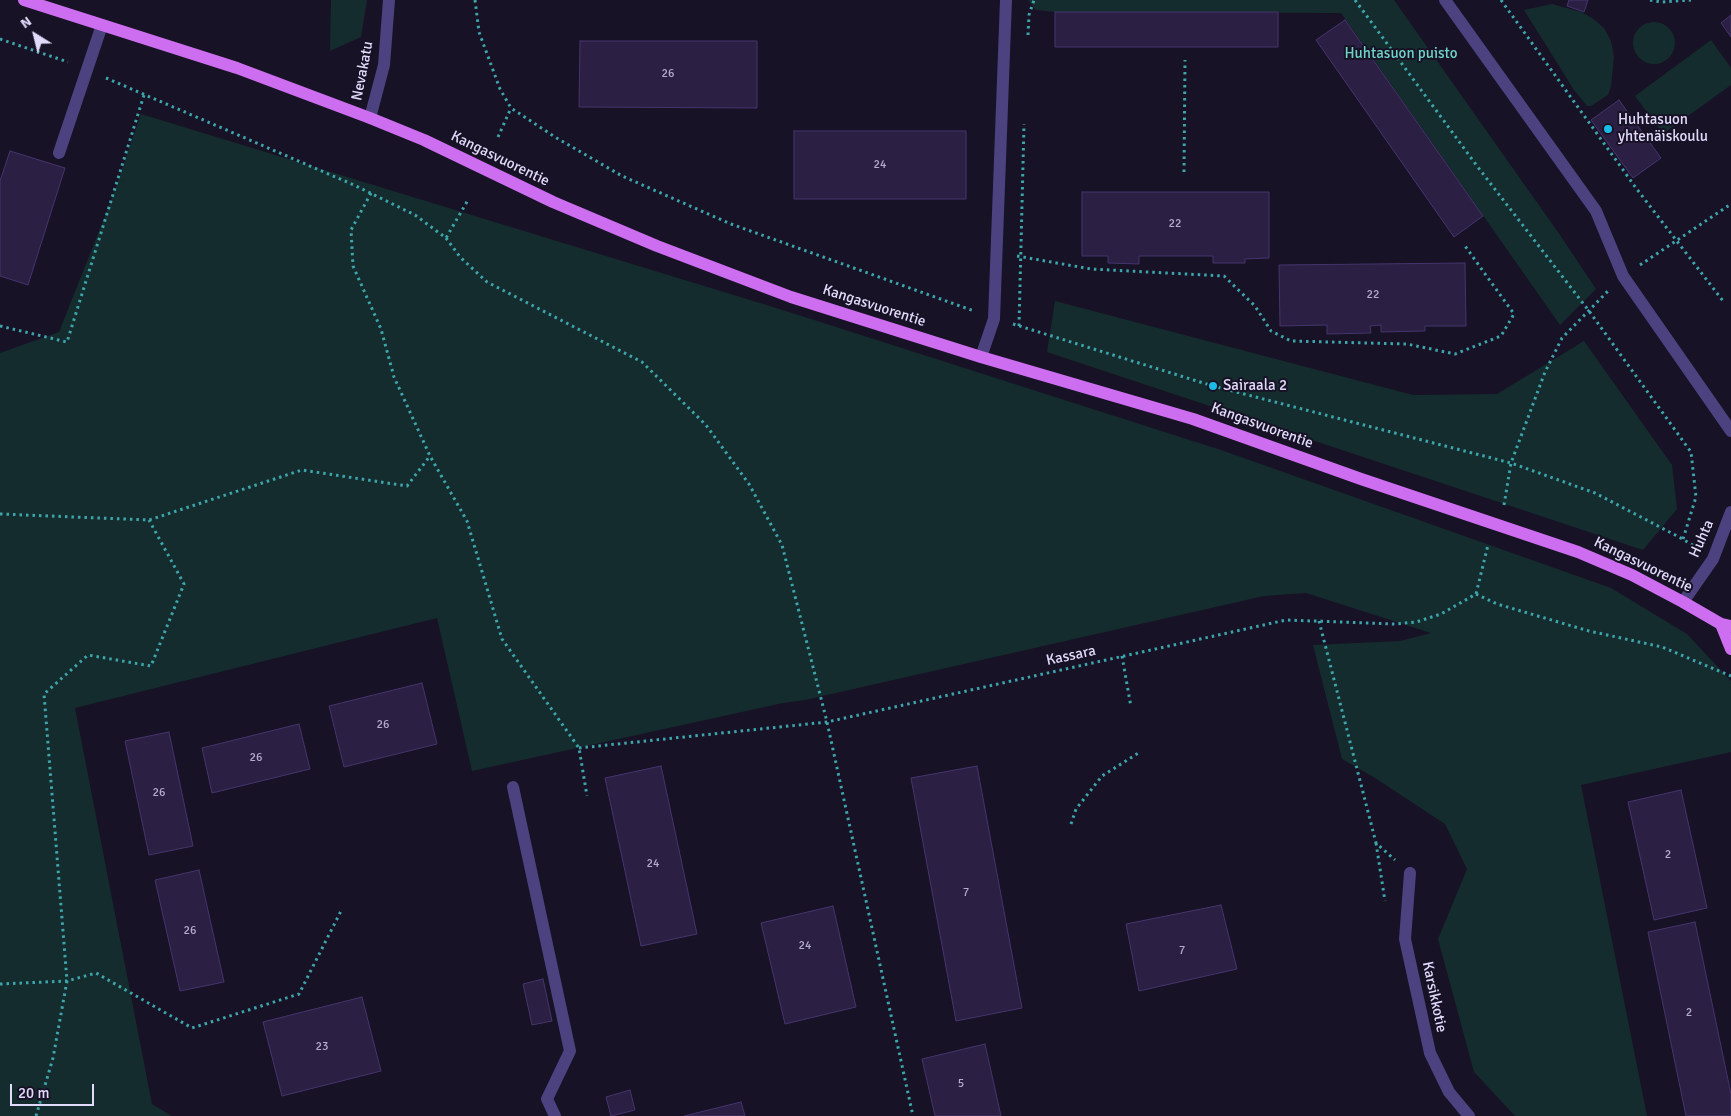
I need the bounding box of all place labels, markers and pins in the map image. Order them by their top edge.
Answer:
place label: Huhtasuon yhtenäiskoulu [1618,111,1708,146]
marker: Huhtasuon yhtenäiskoulu [1602,123,1614,135]
place label: Sairaala 2 [1223,377,1287,395]
marker: Sairaala 2 [1207,380,1219,392]

